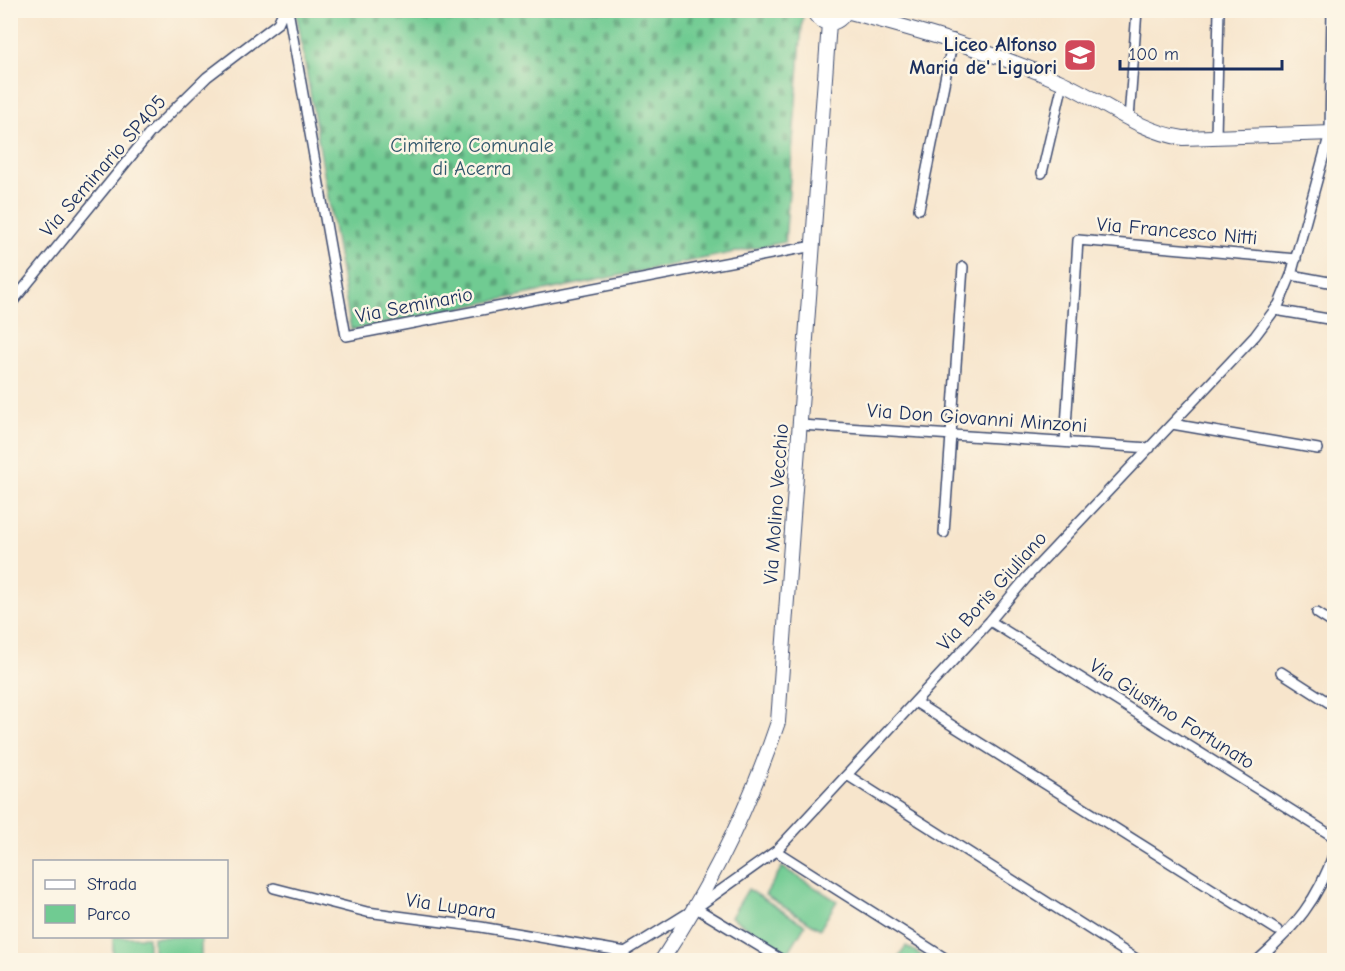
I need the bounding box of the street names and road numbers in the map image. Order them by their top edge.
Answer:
street label: Via Seminario SP405 [35,90,171,242]
street label: Via Francesco Nitti [1096,213,1258,249]
street label: Via Seminario [353,282,475,328]
street label: Via Don Giovanni Minzoni [866,399,1088,437]
street label: Via Molino Vecchio [759,423,793,585]
street label: Via Boris Giuliano [932,527,1052,655]
street label: Via Giustino Fortunato [1085,654,1259,774]
street label: Via Lupara [404,888,498,924]

